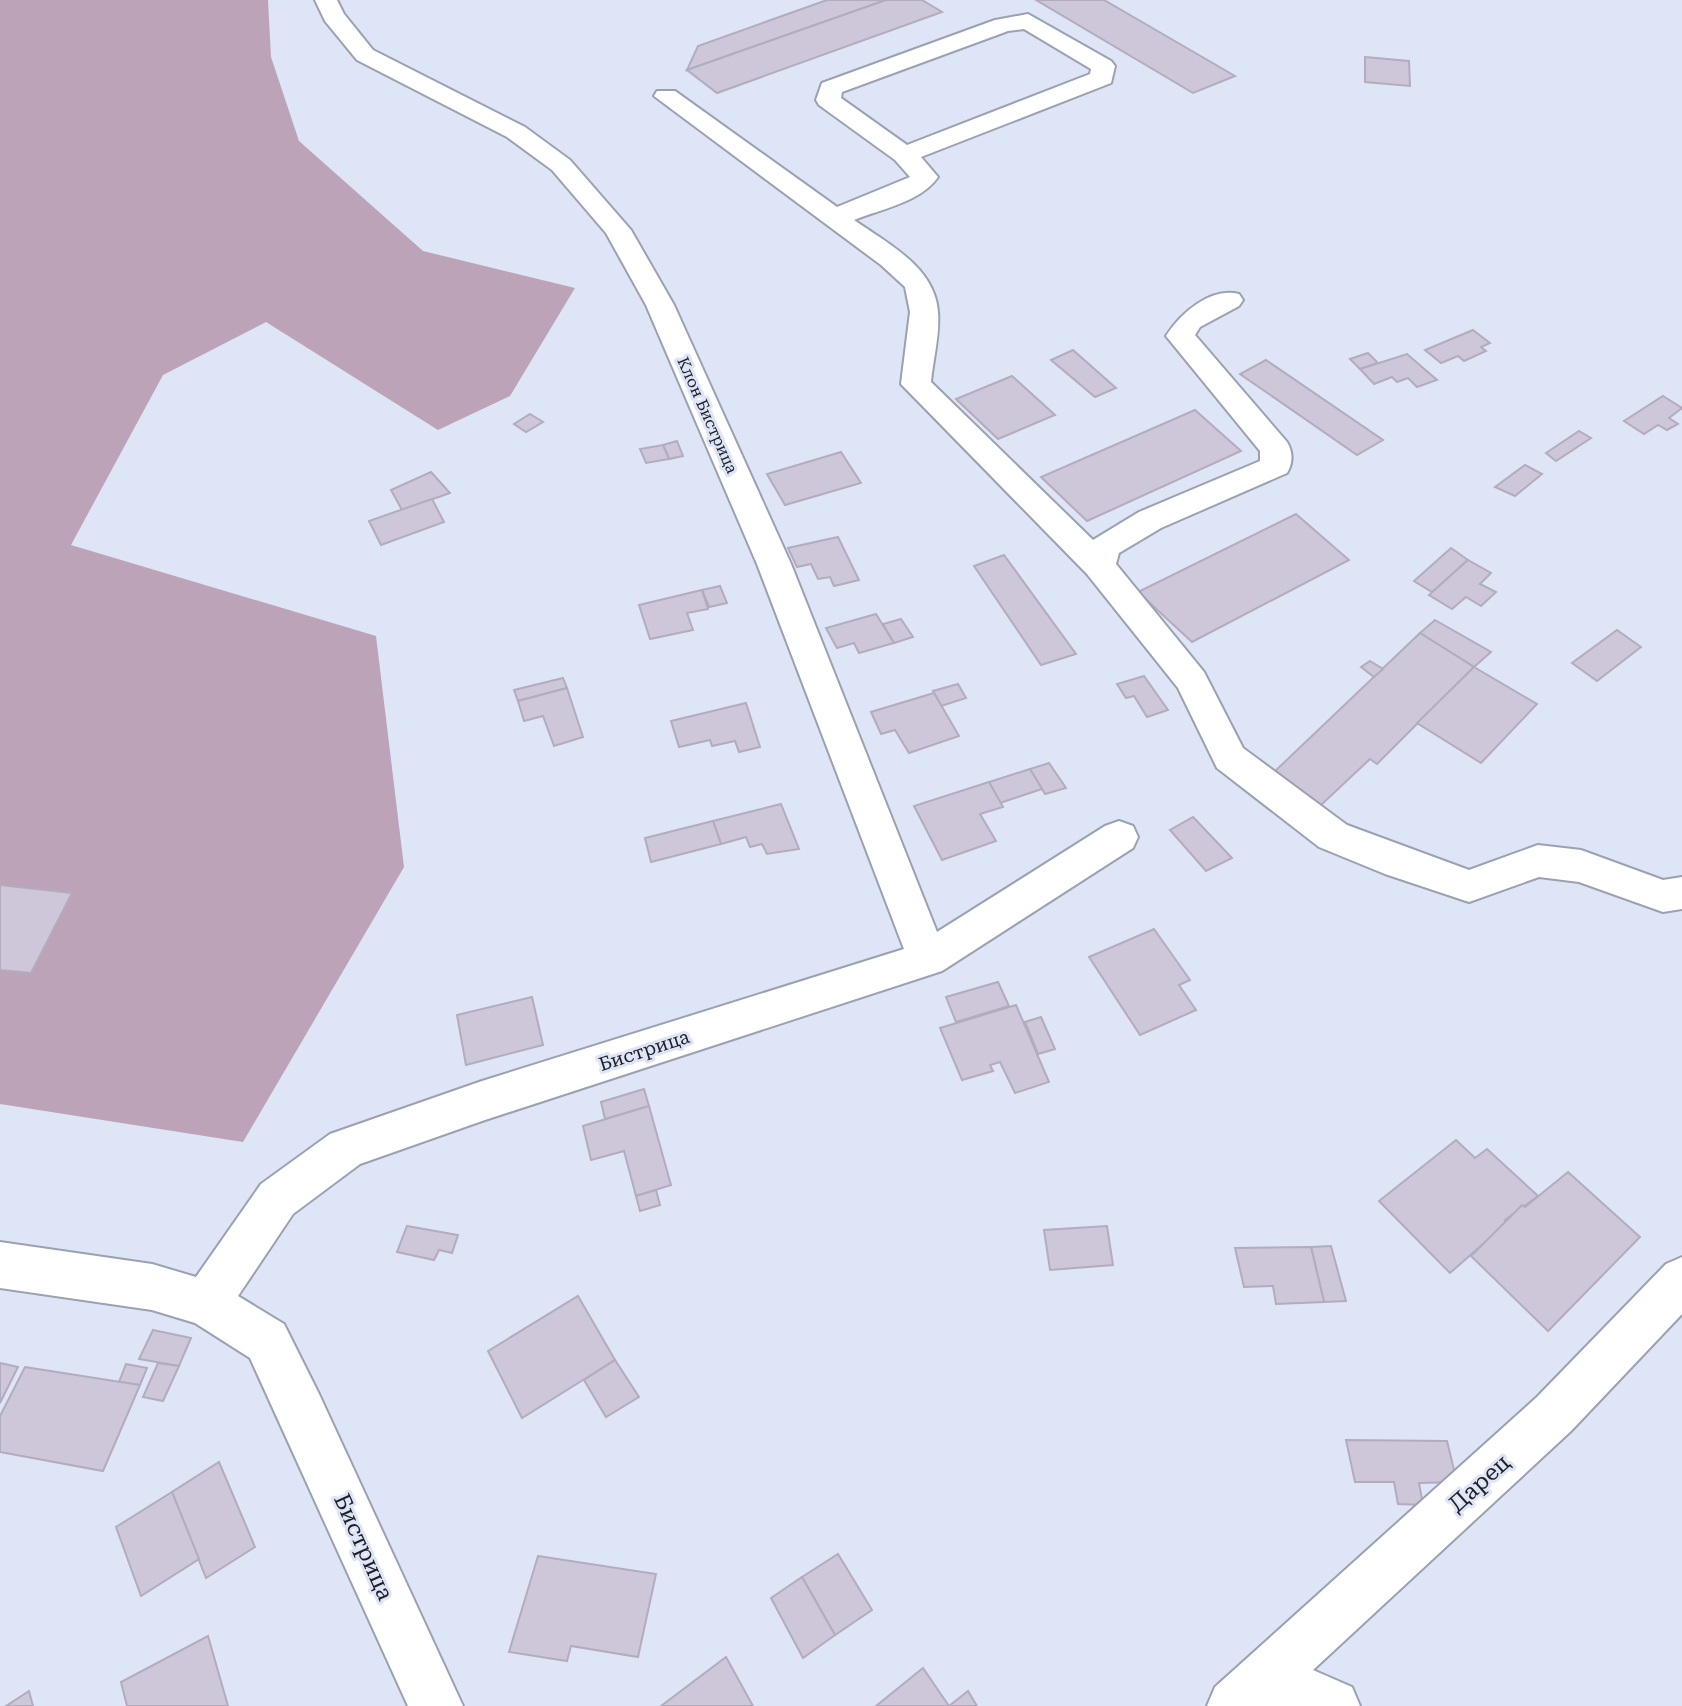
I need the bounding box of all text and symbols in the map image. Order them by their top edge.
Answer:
street label: Клон Бистрица [673,354,742,477]
street label: Бистрица [596,1025,693,1076]
street label: Дарец [1443,1449,1516,1518]
street label: Бистрица [328,1490,399,1605]

